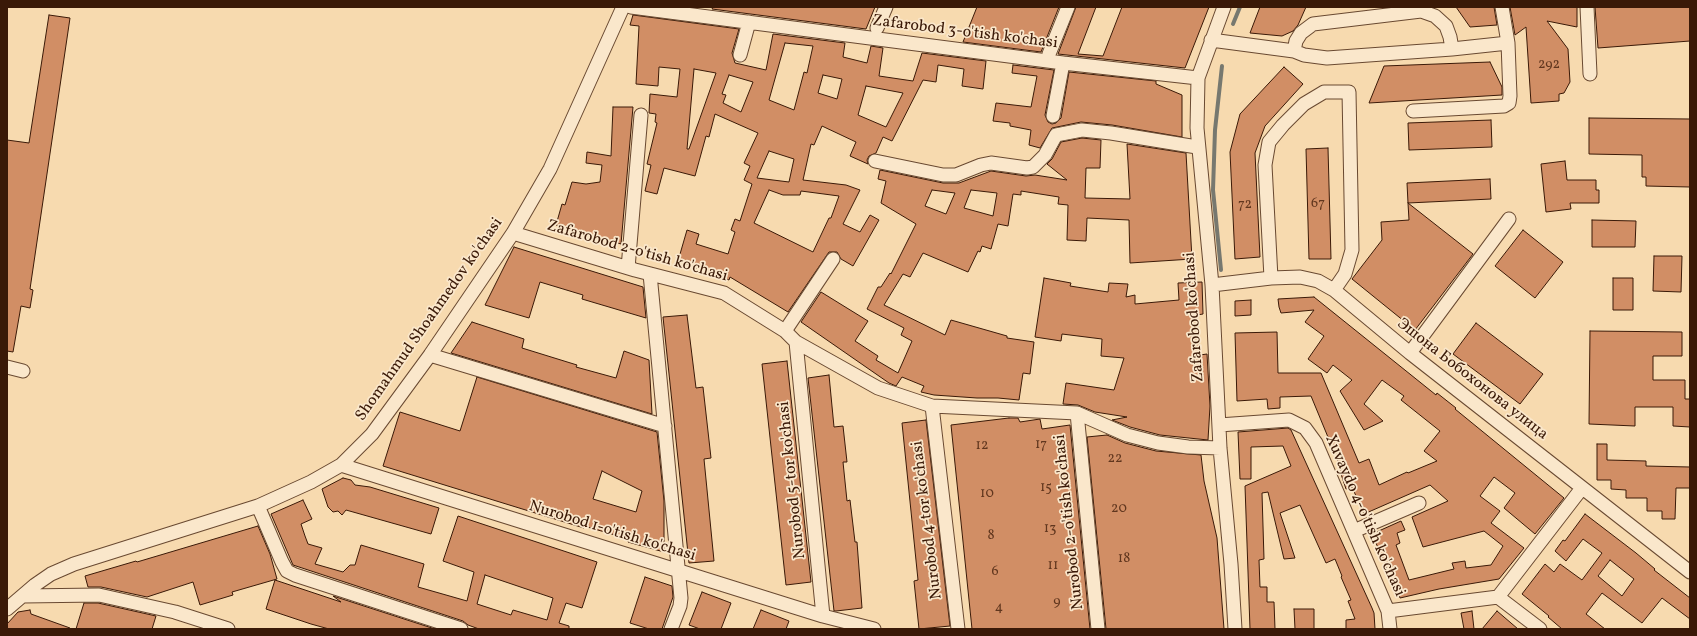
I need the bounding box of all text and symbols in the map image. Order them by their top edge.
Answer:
street label: Zafarobod 3-o'tish ko'chasi [871,12,1059,54]
house number: 292 [1538,57,1560,73]
house number: 67 [1311,196,1325,212]
house number: 72 [1238,197,1252,213]
street label: Shomahmud Shoahmedov ko'chasi [352,215,508,425]
street label: Zafarobod 2-o'tish ko'chasi [545,217,729,287]
street label: Zafarobod ko'chasi [1181,251,1209,383]
street label: Эшона Бобохонова улица [1393,315,1551,445]
street label: Nurobod 5-tor ko'chasi [775,400,811,560]
street label: Xuvaydo 4-o'tish ko'chasi [1320,432,1408,600]
street label: Nurobod 2-o'tish ko'chasi [1051,433,1089,611]
house number: 17 [1035,437,1047,453]
house number: 12 [976,438,988,454]
street label: Nurobod 4-tor ko'chasi [909,440,947,600]
house number: 22 [1107,451,1123,467]
house number: 15 [1040,480,1052,496]
house number: 10 [980,486,994,502]
street label: Nurobod 1-o'tish ko'chasi [526,497,698,567]
house number: 20 [1111,501,1127,517]
house number: 13 [1044,521,1056,537]
house number: 8 [987,528,995,544]
house number: 18 [1118,551,1130,567]
house number: 11 [1048,558,1058,574]
house number: 6 [991,564,999,580]
house number: 9 [1053,594,1061,610]
house number: 4 [995,600,1003,616]

